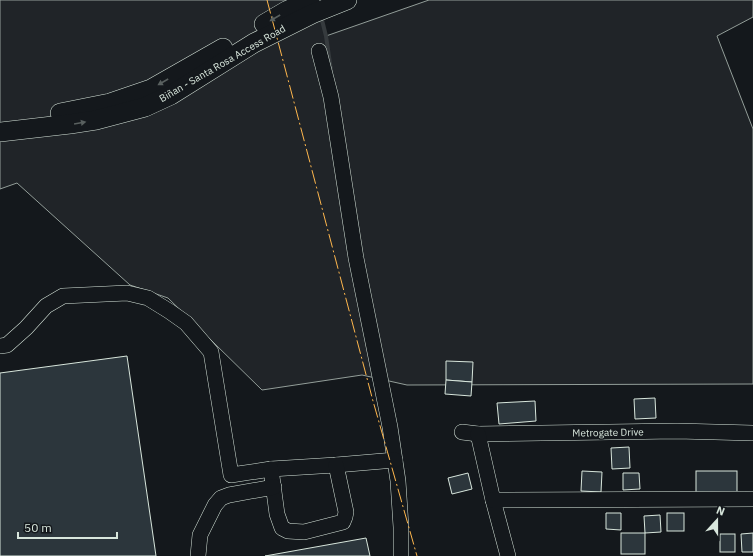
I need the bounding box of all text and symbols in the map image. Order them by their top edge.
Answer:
one-way arrow [269,14,281,21]
street label: Biñan - Santa Rosa Access Road [157,22,288,105]
one-way arrow [157,79,169,86]
one-way arrow [74,119,87,125]
street label: Metrogate Drive [572,425,644,440]
north arrow [697,500,737,540]
text: N [714,503,727,519]
scale bar [18,514,117,540]
text: 50 m [24,520,52,535]

